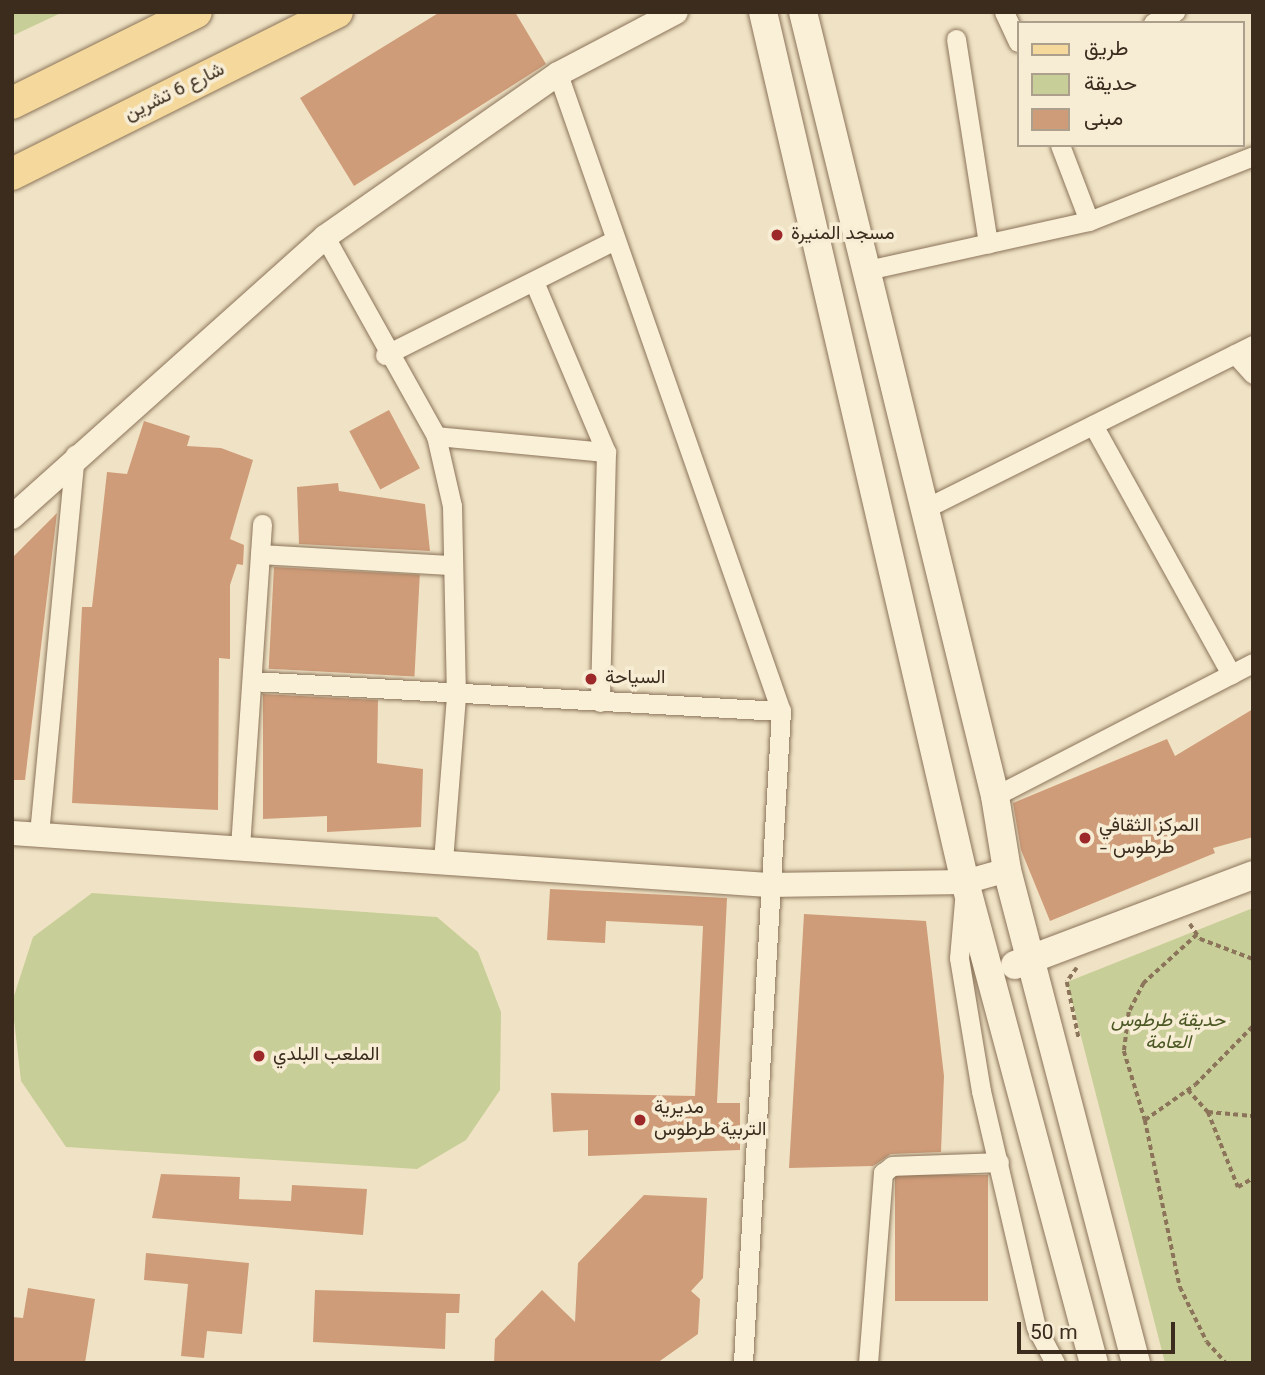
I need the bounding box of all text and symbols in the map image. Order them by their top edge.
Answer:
legend [1016,21,1244,147]
text: طريق [1084,33,1129,66]
street label: شارع 6 تشرين [121,59,229,127]
text: حديقة [1084,68,1137,101]
text: مبنى [1084,103,1123,136]
place label: مسجد المنيرة [791,224,895,246]
marker: مسجد المنيرة [769,227,785,243]
place label: السياحة [605,668,665,690]
marker: السياحة [583,671,599,687]
place label: المركز الثقافي - طرطوس [1099,816,1199,860]
marker: المركز الثقافي - طرطوس [1077,830,1093,846]
park label: حديقة طرطوس العامة [1111,1011,1225,1055]
place label: الملعب البلدي [273,1045,379,1067]
marker: الملعب البلدي [251,1048,267,1064]
place label: مديرية التربية طرطوس [654,1098,767,1142]
marker: مديرية التربية طرطوس [632,1112,648,1128]
scale bar [1020,1308,1178,1352]
text: 50 m [1030,1317,1078,1350]

